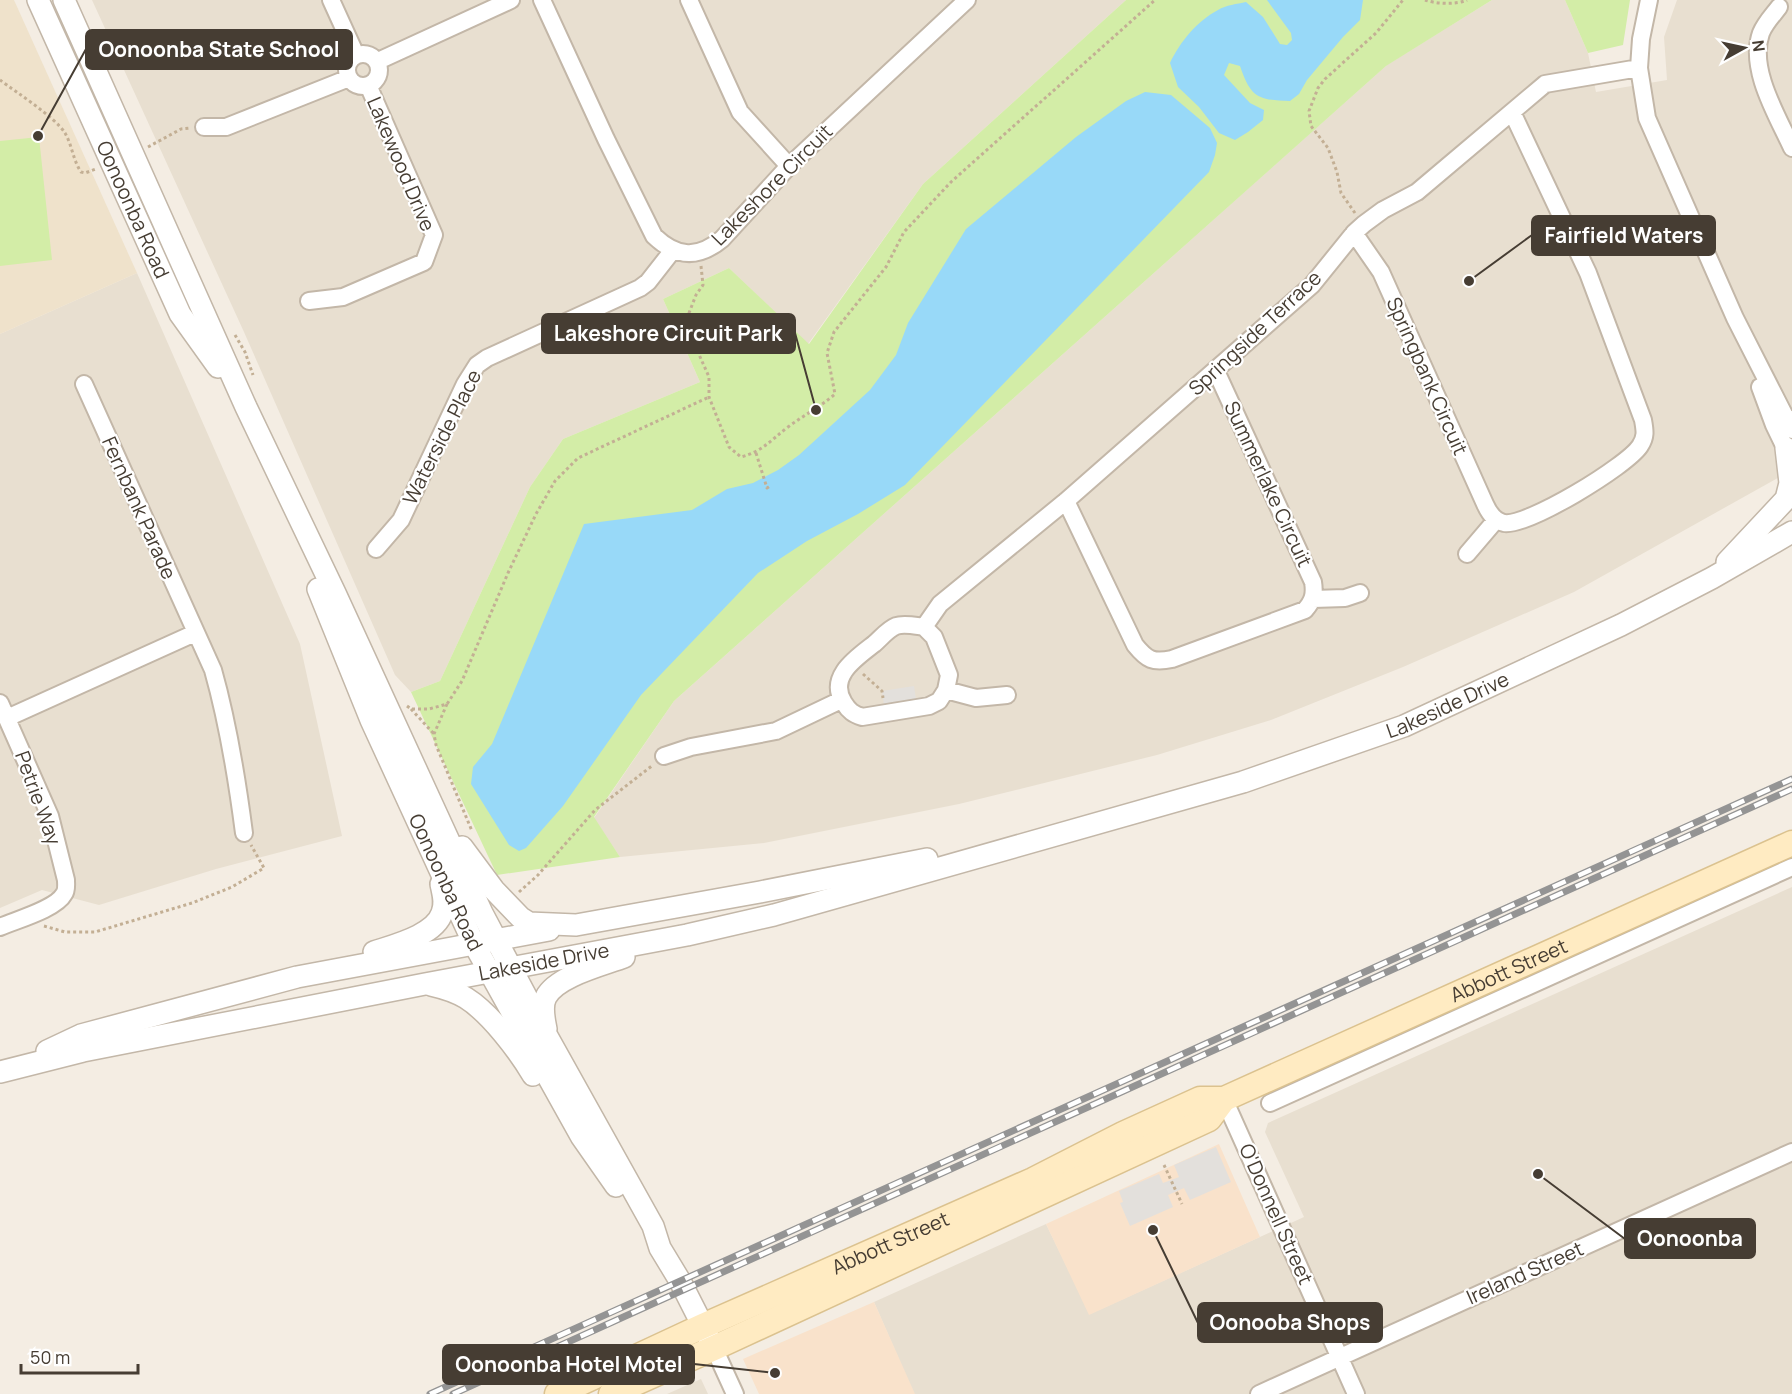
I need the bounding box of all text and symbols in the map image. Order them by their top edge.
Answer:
north arrow [1714,18,1774,78]
callout: Oonoonba State School [86,30,352,69]
text: Oonoonba State School [98,35,340,63]
text: N [1747,39,1771,53]
street label: Lakewood Drive [361,92,442,235]
street label: Lakeshore Circuit [705,118,838,251]
street label: Oonoonba Road [90,136,176,282]
callout: Fairfield Waters [1532,216,1715,255]
text: Fairfield Waters [1545,221,1703,249]
street label: Springside Terrace [1183,264,1327,401]
street label: Springbank Circuit [1381,293,1474,459]
callout: Lakeshore Circuit Park [542,314,795,353]
text: Lakeshore Circuit Park [554,319,783,347]
street label: Waterside Place [396,365,487,509]
street label: Summerlake Circuit [1218,397,1319,571]
street label: Fernbank Parade [96,432,183,583]
street label: Lakeside Drive [1382,665,1513,744]
street label: Petrie Way [9,747,68,849]
street label: Oonoonba Road [403,809,489,956]
street label: Abbott Street [1446,932,1572,1008]
street label: Lakeside Drive [476,936,611,987]
street label: O'Donnell Street [1233,1139,1320,1288]
street label: Abbott Street [827,1205,953,1280]
callout: Oonoonba [1625,1219,1755,1258]
text: Oonoonba [1637,1224,1743,1252]
street label: Ireland Street [1462,1235,1588,1310]
callout: Oonooba Shops [1198,1303,1382,1342]
text: Oonooba Shops [1210,1308,1370,1336]
scale bar [21,1337,138,1375]
text: 50 m [30,1345,70,1369]
callout: Oonoonba Hotel Motel [443,1345,694,1384]
text: Oonoonba Hotel Motel [455,1350,683,1378]

